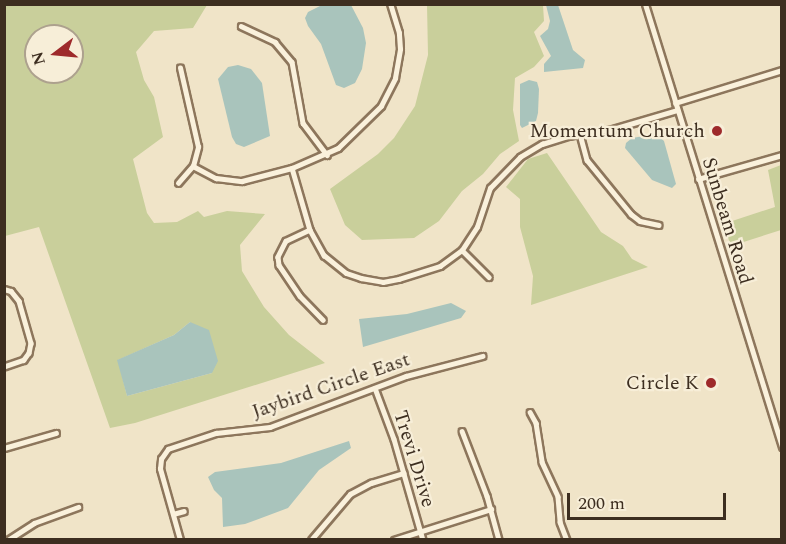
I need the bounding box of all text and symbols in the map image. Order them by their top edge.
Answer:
north arrow [24,24,84,84]
text: N [25,49,52,68]
place label: Momentum Church [529,119,705,143]
marker: Momentum Church [710,124,724,138]
street label: Sunbeam Road [696,155,758,287]
street label: Jaybird Circle East [249,348,413,424]
place label: Circle K [626,371,699,395]
marker: Circle K [704,376,718,390]
street label: Trevi Drive [388,408,440,510]
scale bar [570,481,729,519]
text: 200 m [578,490,625,517]

